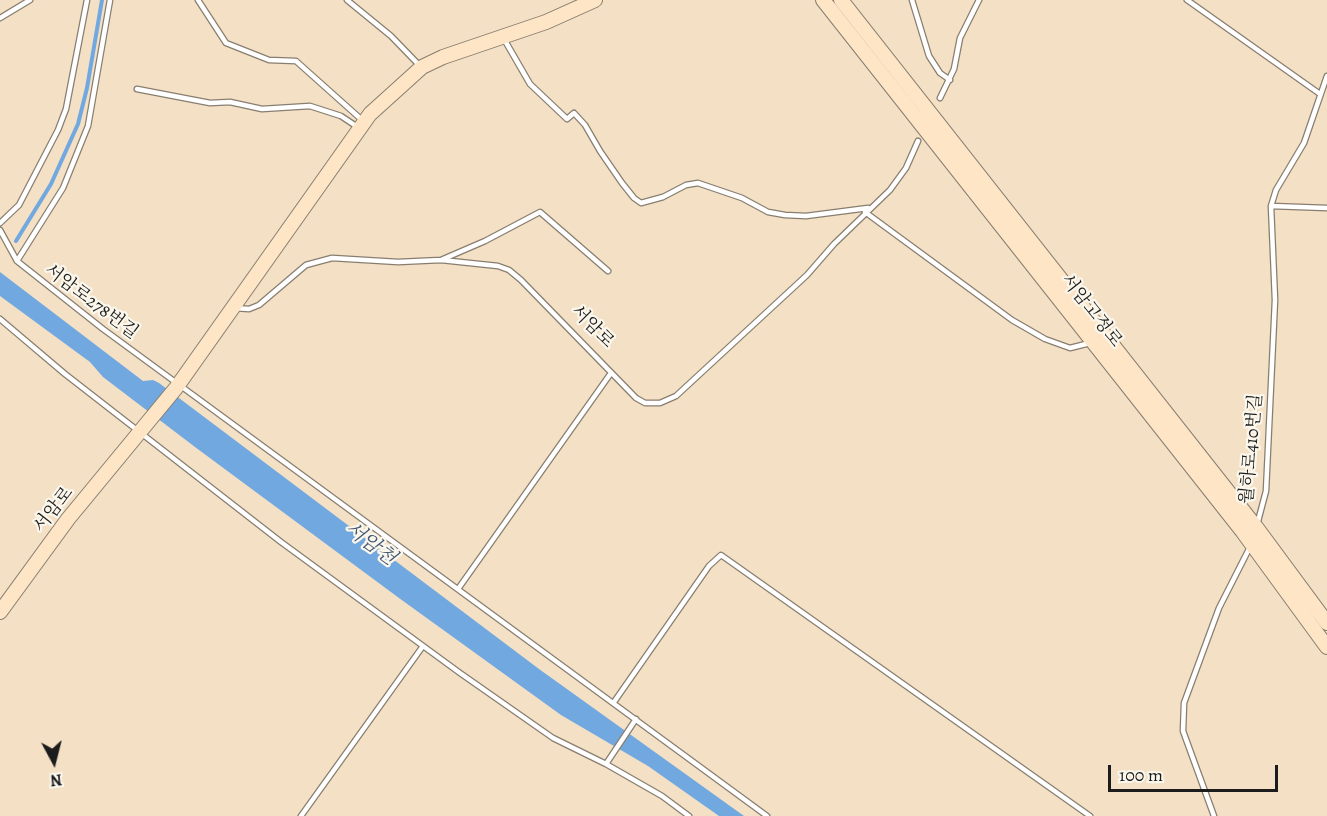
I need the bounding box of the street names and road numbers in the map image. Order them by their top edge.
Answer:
street label: 서암로278번길 [40,260,142,344]
street label: 서암고정로 [1056,270,1126,352]
street label: 서암로 [566,301,618,353]
street label: 월하로410번길 [1236,393,1268,505]
street label: 서암로 [29,483,79,537]

